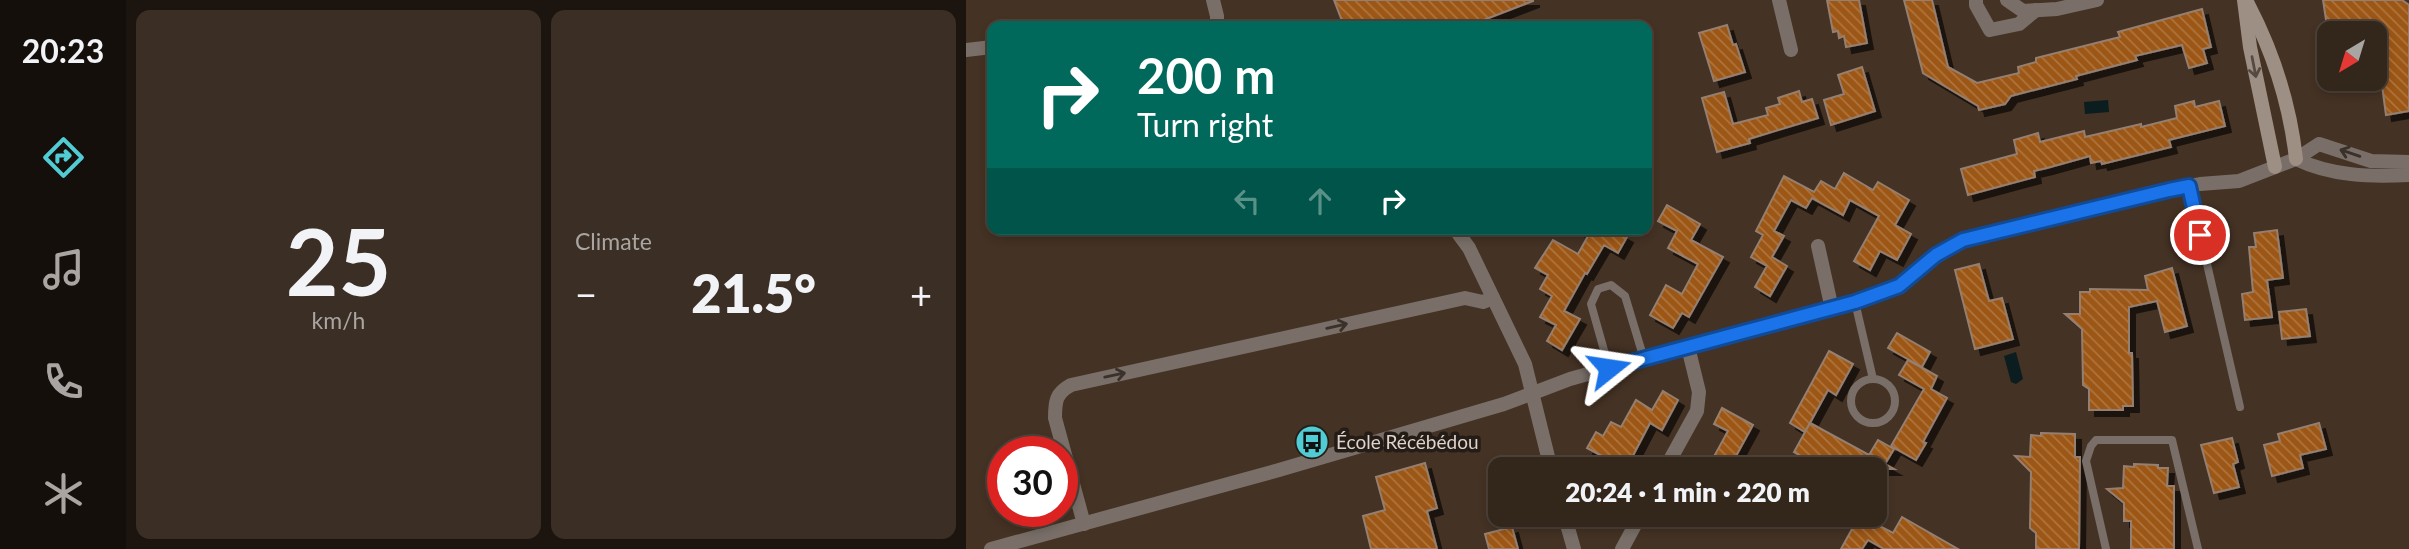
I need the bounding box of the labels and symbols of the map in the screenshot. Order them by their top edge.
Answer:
north arrow [2317,21,2387,91]
one-way arrow [2248,56,2262,78]
one-way arrow [2340,146,2362,158]
pin [2170,205,2230,265]
one-way arrow [1325,319,1348,333]
position arrow [1572,331,1646,405]
one-way arrow [1103,368,1126,381]
bus stop icon: École Récébédou [1293,423,1331,461]
place label: École Récébédou [1336,430,1479,453]
speed limit sign: 30 [987,436,1078,527]

